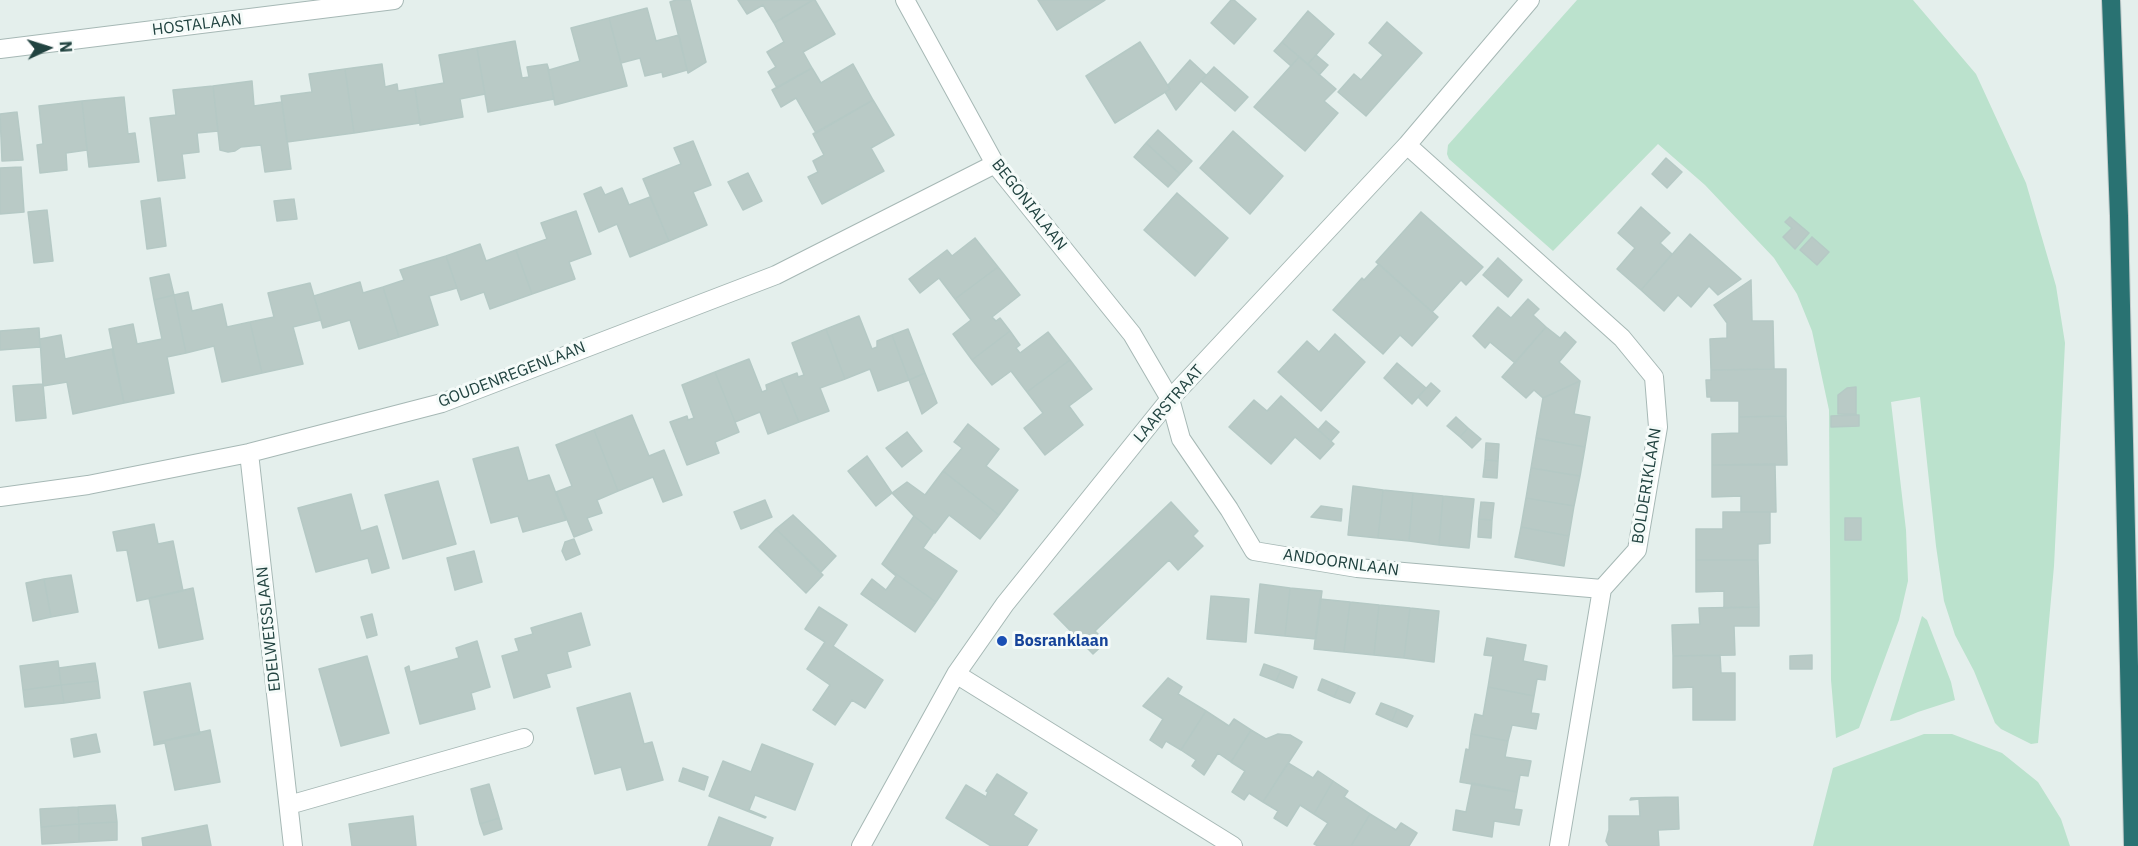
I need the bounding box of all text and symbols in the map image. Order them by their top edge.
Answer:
street label: HOSTALAAN [151,10,243,40]
north arrow [18,18,78,78]
text: N [56,40,76,53]
street label: BEGONIALAAN [987,156,1071,254]
street label: GOUDENREGENLAAN [436,338,588,412]
street label: LAARSTRAAT [1130,361,1208,447]
street label: BOLDERIKLAAN [1628,427,1666,545]
street label: ANDOORNLAAN [1282,545,1400,581]
street label: EDELWEISSLAAN [253,565,285,693]
place label: Bosranklaan [1014,631,1108,651]
marker: Bosranklaan [995,634,1009,648]

